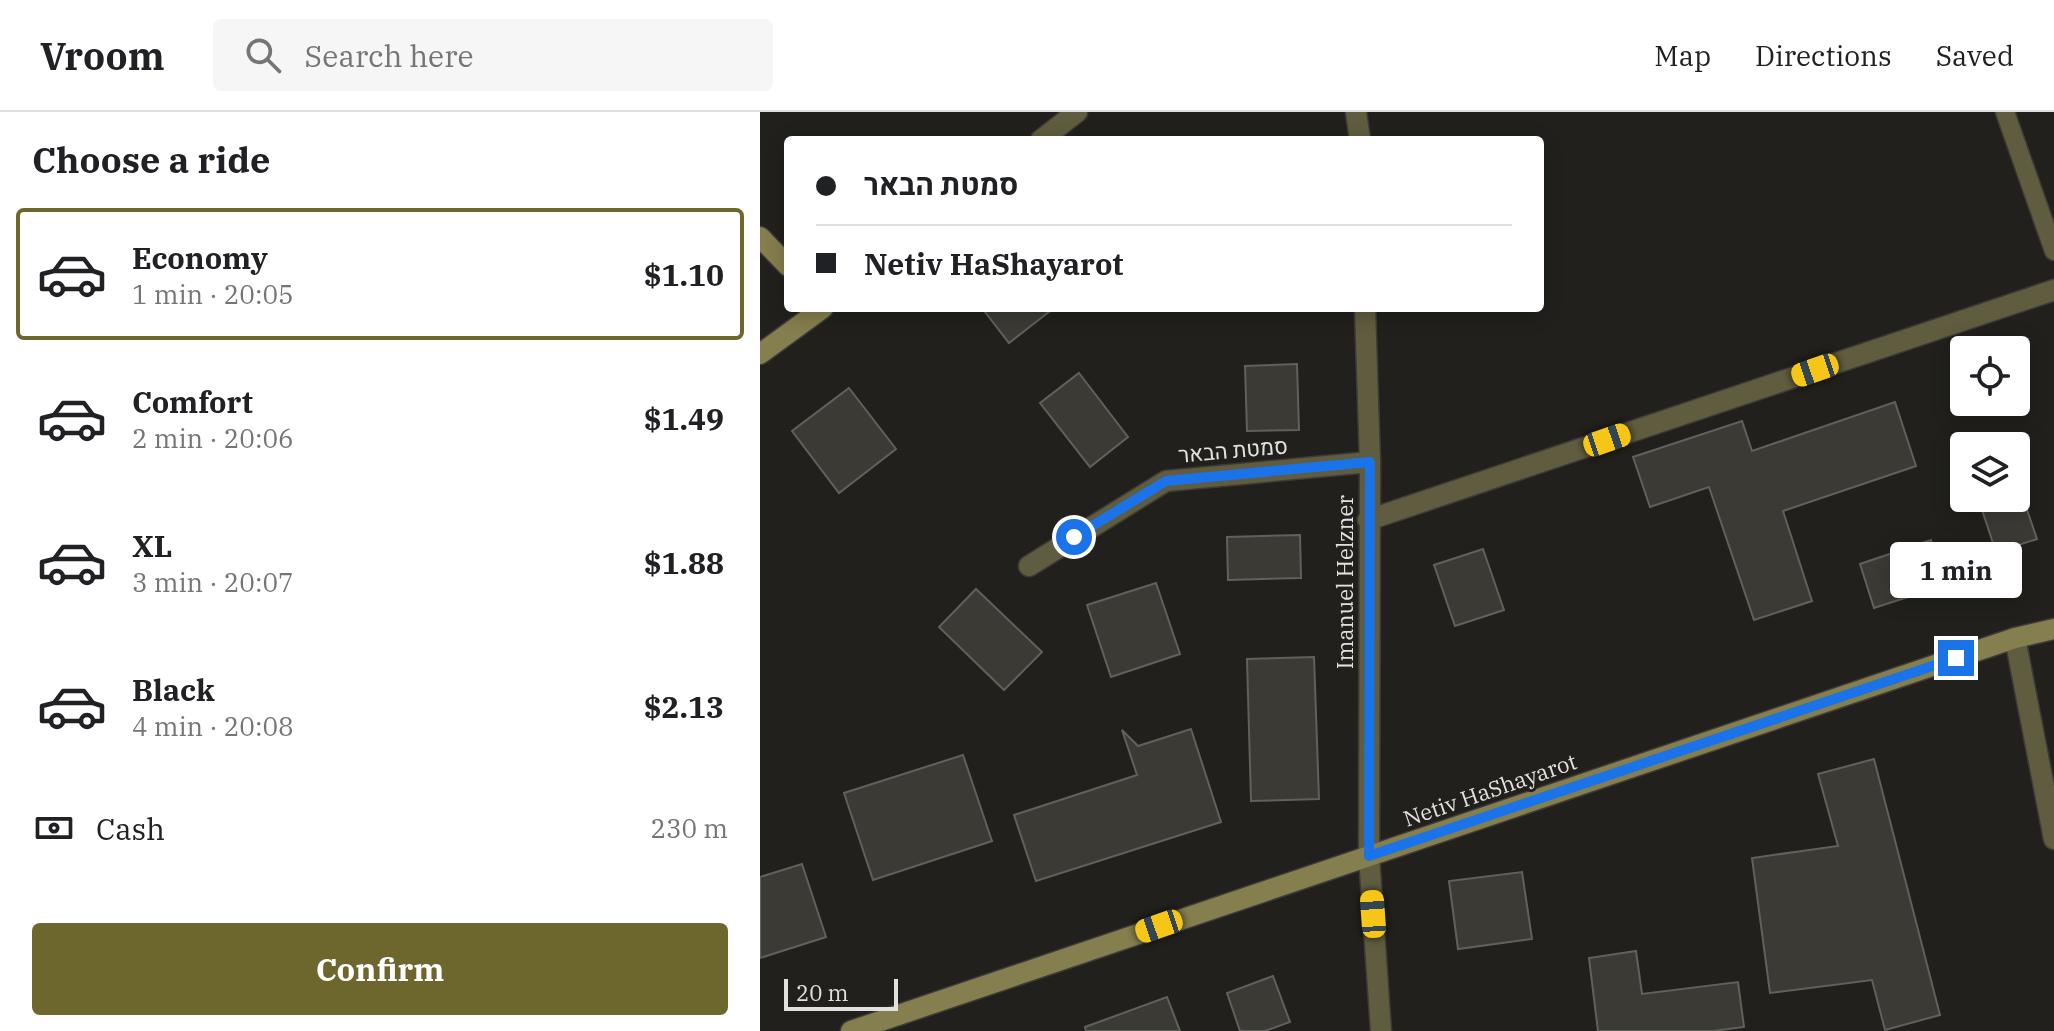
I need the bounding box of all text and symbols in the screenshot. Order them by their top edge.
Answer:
search box [213,19,773,91]
text: Vroom [40,31,165,80]
icon: search [241,33,285,77]
text: Search here [305,36,474,75]
text: Map [1654,37,1711,74]
text: Directions [1755,37,1892,74]
text: Saved [1936,37,2014,74]
text: Choose a ride [32,136,271,183]
text: סמטת הבאר [864,164,1019,203]
icon: car [36,238,108,310]
text: Economy [132,238,268,277]
text: Netiv HaShayarot [864,244,1124,283]
text: $1.10 [644,255,724,294]
text: 1 min · 20:05 [132,277,294,311]
map controls [1950,336,2030,512]
button: locate [1950,336,2030,416]
car [1788,351,1842,389]
icon: car [36,382,108,454]
text: Comfort [132,382,253,421]
text: $1.49 [644,399,724,438]
text: 2 min · 20:06 [132,421,294,455]
car [1580,421,1634,459]
street label: סמטת הבאר [1177,430,1289,469]
button: layers [1950,432,2030,512]
street label: Imanuel Helzner [1330,495,1359,669]
route start [1056,519,1092,555]
icon: car [36,526,108,598]
text: XL [132,526,172,565]
callout: 1 min [1890,542,2022,598]
text: $1.88 [644,543,724,582]
text: 1 min [1920,553,1992,587]
text: 3 min · 20:07 [132,565,294,599]
route end [1938,640,1974,676]
icon: car [36,670,108,742]
text: Black [132,670,215,709]
text: $2.13 [644,687,724,726]
text: 4 min · 20:08 [132,709,294,743]
street label: Netiv HaShayarot [1399,746,1581,833]
icon: cash [32,806,76,850]
text: Cash [96,809,165,848]
text: 230 m [650,811,728,845]
car [1359,889,1387,939]
car [1132,907,1186,945]
button: Confirm [32,923,728,1015]
scale bar [784,975,898,1011]
text: 20 m [796,978,848,1007]

